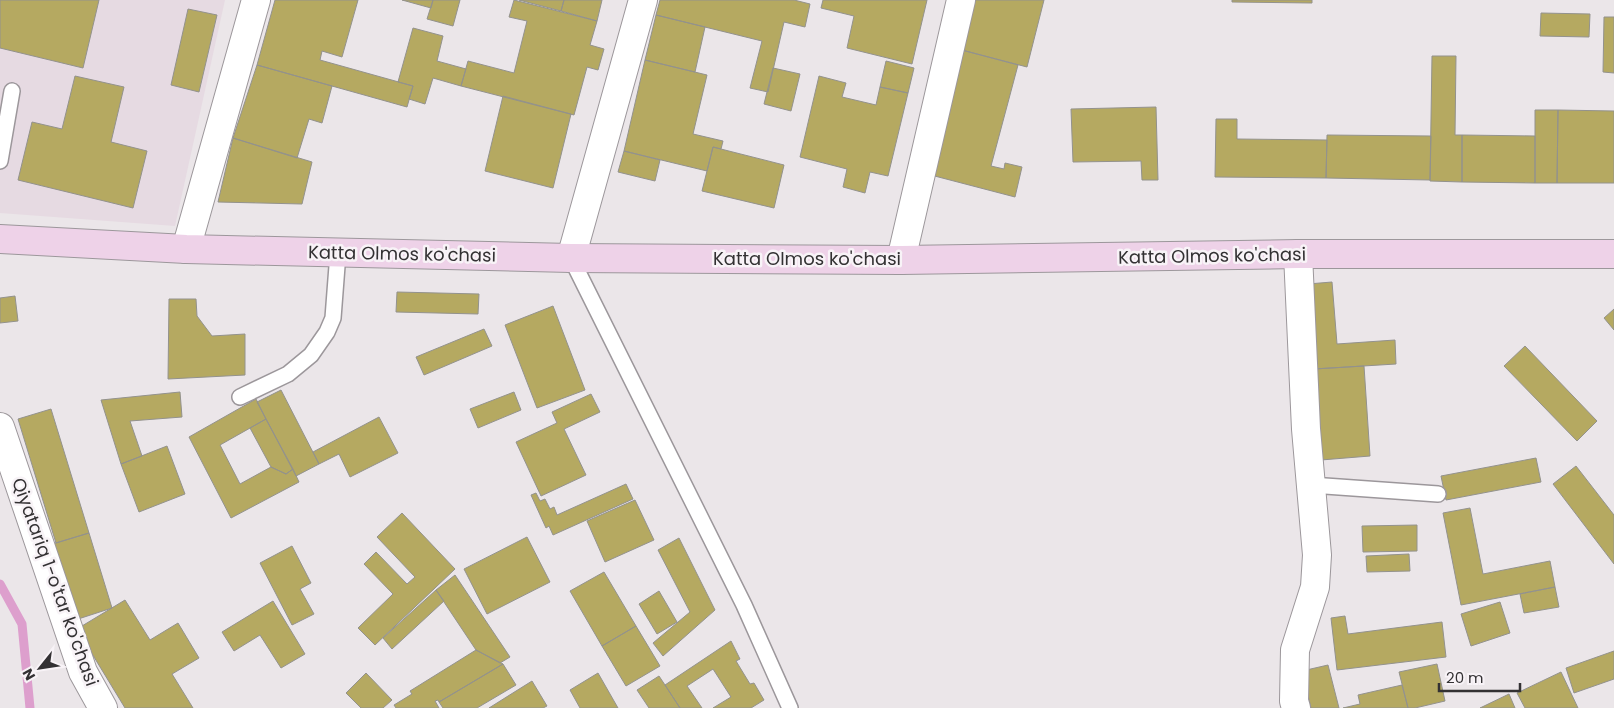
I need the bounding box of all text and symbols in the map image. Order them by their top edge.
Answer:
street label: Katta Olmos ko'chasi [308,239,496,268]
street label: Katta Olmos ko'chasi [1118,241,1306,270]
street label: Katta Olmos ko'chasi [713,246,901,271]
street label: Qiyatariq 1-o'tar ko'chasi [6,474,105,690]
north arrow [15,643,65,693]
scale bar [1439,660,1520,692]
text: N [17,665,40,684]
text: 20 m [1446,667,1484,688]

